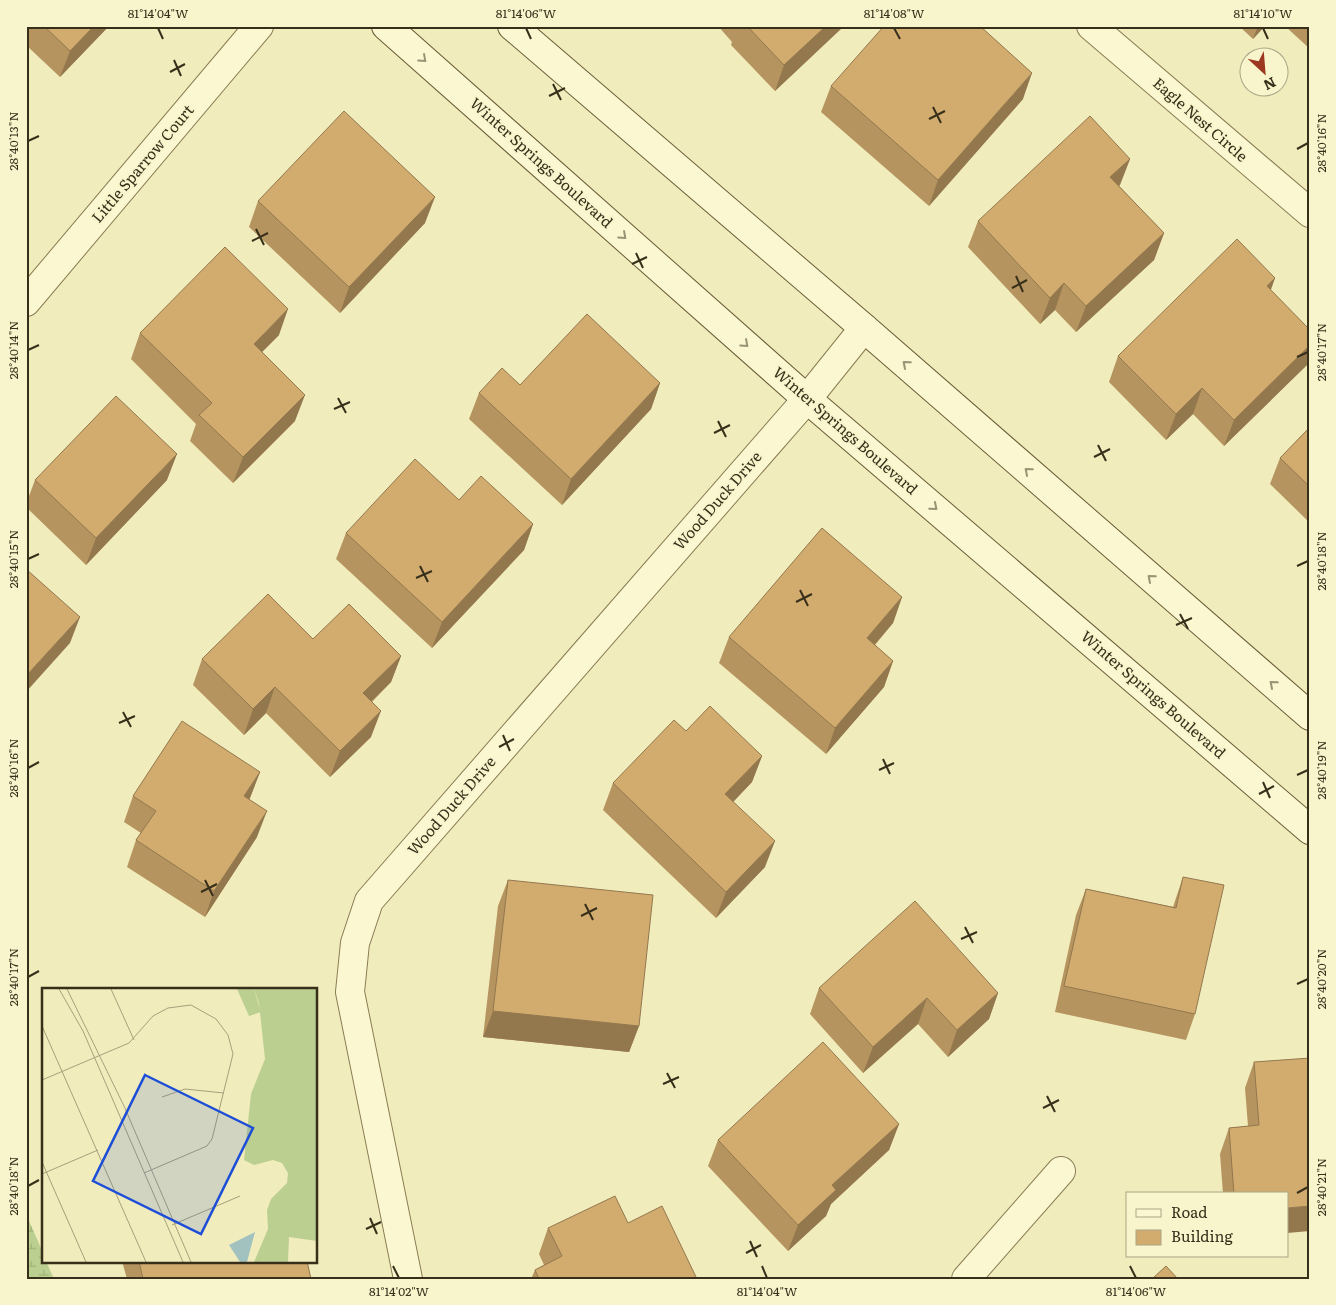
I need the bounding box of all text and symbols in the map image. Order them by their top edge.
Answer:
text: 81°14'04"W [128,4,188,22]
text: 81°14'06"W [496,4,556,22]
text: 81°14'08"W [864,4,924,22]
text: 81°14'10"W [1234,4,1292,22]
north arrow [1238,48,1288,98]
one-way arrow [417,53,426,62]
street label: Eagle Nest Circle [1149,71,1254,167]
text: N [1260,73,1280,96]
street label: Winter Springs Boulevard [465,91,619,232]
street label: Little Sparrow Court [85,99,198,227]
text: 28°40'13"N [4,111,22,171]
text: 28°40'16"N [1312,114,1330,173]
one-way arrow [618,230,627,239]
text: 28°40'14"N [4,321,22,379]
text: 28°40'17"N [1312,323,1330,381]
one-way arrow [739,338,748,347]
street label: Winter Springs Boulevard [768,360,924,499]
one-way arrow [902,361,911,370]
street label: Wood Duck Drive [667,445,767,555]
one-way arrow [1025,468,1034,477]
one-way arrow [928,502,937,511]
text: 28°40'15"N [4,530,22,588]
text: 28°40'18"N [1312,531,1330,591]
one-way arrow [1147,574,1156,583]
street label: Winter Springs Boulevard [1076,624,1232,763]
one-way arrow [1270,682,1279,690]
text: 28°40'16"N [4,739,22,798]
text: 28°40'19"N [1312,741,1330,799]
street label: Wood Duck Drive [401,750,501,860]
text: 28°40'17"N [4,948,22,1006]
text: 28°40'20"N [1312,949,1330,1009]
inset map [42,988,318,1262]
text: 28°40'18"N [4,1156,22,1216]
text: 28°40'21"N [1312,1158,1330,1216]
legend [1126,1192,1288,1258]
text: Road [1171,1200,1207,1223]
text: Building [1171,1224,1233,1247]
text: 81°14'02"W [369,1282,429,1300]
text: 81°14'04"W [737,1282,797,1300]
text: 81°14'06"W [1106,1282,1166,1300]

